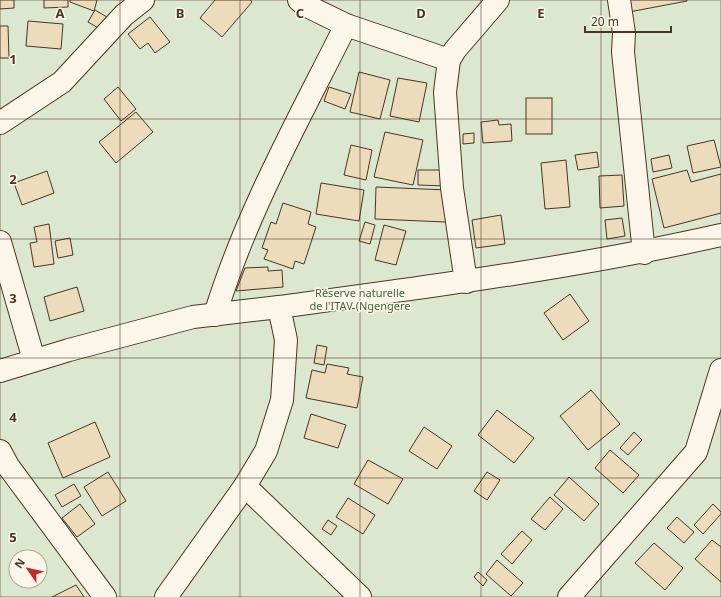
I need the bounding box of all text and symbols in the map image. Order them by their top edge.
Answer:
text: A [56,4,65,22]
text: B [176,4,184,22]
text: C [296,4,304,22]
text: D [416,4,426,22]
text: E [537,4,545,22]
scale bar [585,8,671,34]
text: 20 m [591,13,619,30]
text: 1 [9,50,17,68]
text: 2 [9,170,17,188]
park label: Réserve naturelle de l'ITAV (Ngengere [309,285,411,313]
text: 3 [9,289,17,307]
text: 4 [9,408,17,426]
text: 5 [9,528,17,546]
north arrow [8,549,48,589]
text: N [11,555,28,571]

